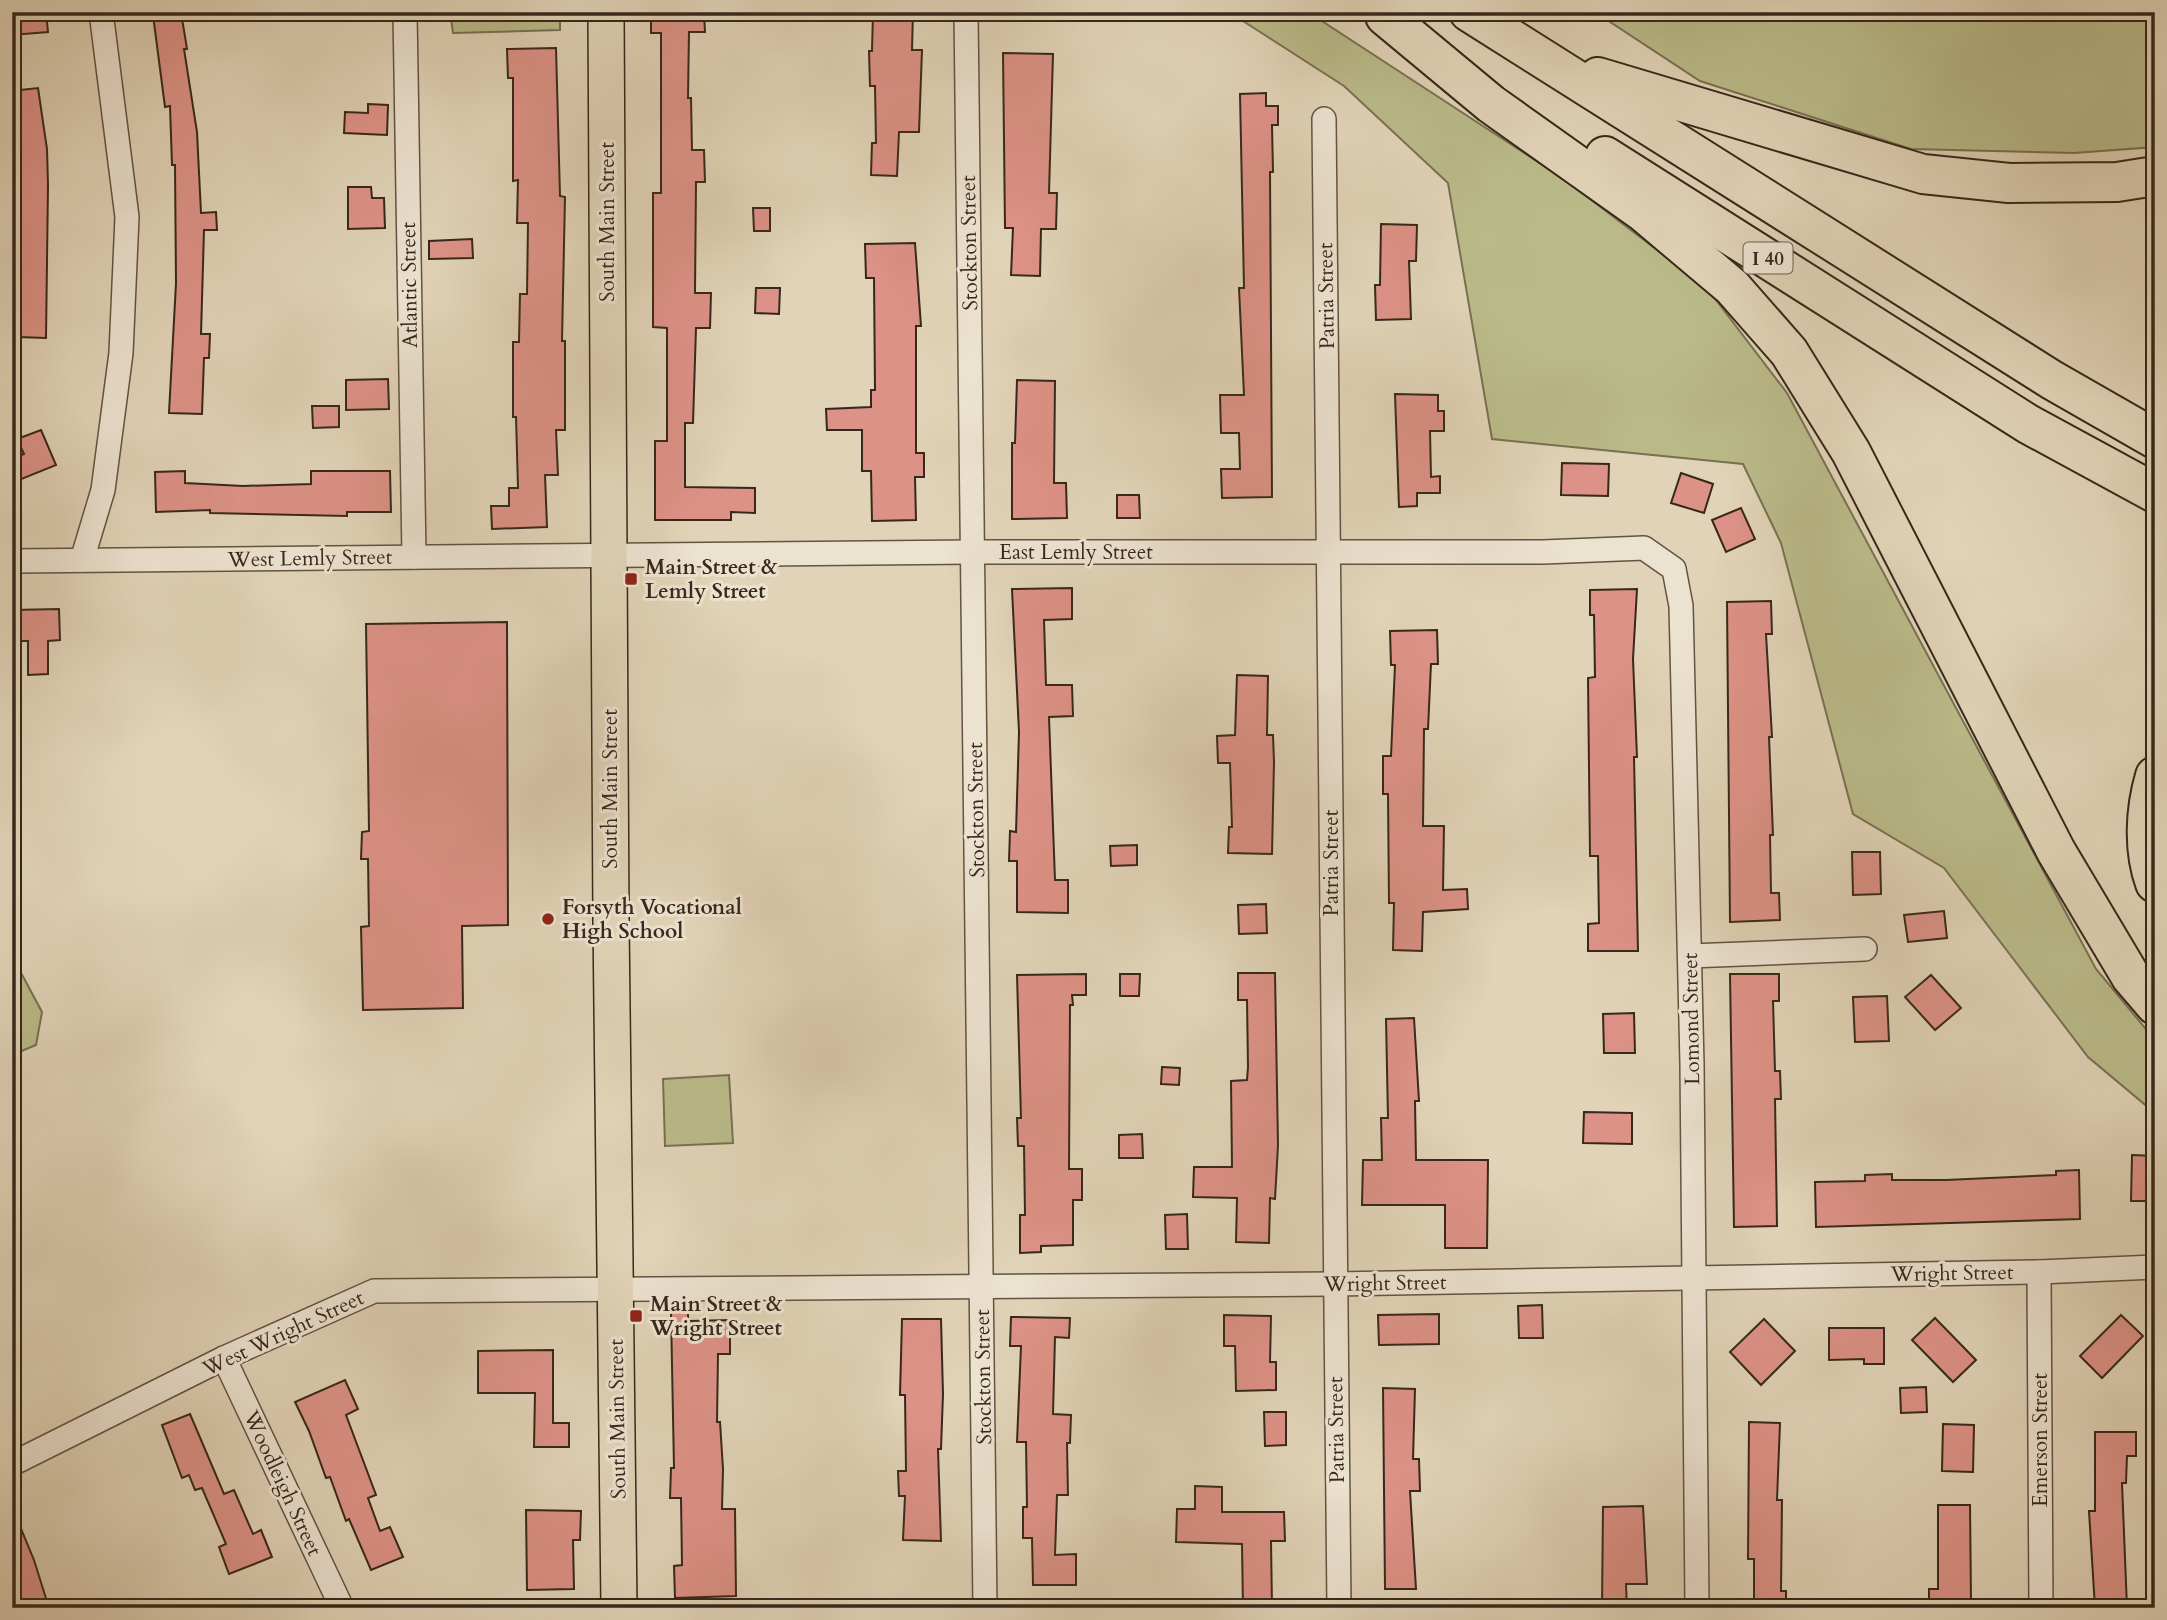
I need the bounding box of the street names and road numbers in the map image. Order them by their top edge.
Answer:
street label: South Main Street [593,142,622,302]
street label: Stockton Street [954,175,985,311]
street label: Atlantic Street [394,221,425,348]
street label: Patria Street [1311,242,1342,350]
road number: I 40 [1744,242,1792,274]
street label: East Lemly Street [999,538,1153,567]
street label: West Lemly Street [226,543,393,574]
street label: South Main Street [596,709,625,869]
street label: Stockton Street [961,742,992,878]
street label: Patria Street [1317,809,1346,916]
street label: Lomond Street [1676,952,1707,1085]
street label: Wright Street [1889,1258,2014,1289]
street label: Wright Street [1322,1268,1447,1299]
street label: West Wright Street [197,1283,369,1384]
street label: Stockton Street [968,1309,999,1445]
street label: South Main Street [602,1338,633,1499]
street label: Emerson Street [2026,1372,2055,1507]
street label: Patria Street [1321,1376,1352,1484]
street label: Woodleigh Street [236,1405,329,1561]

